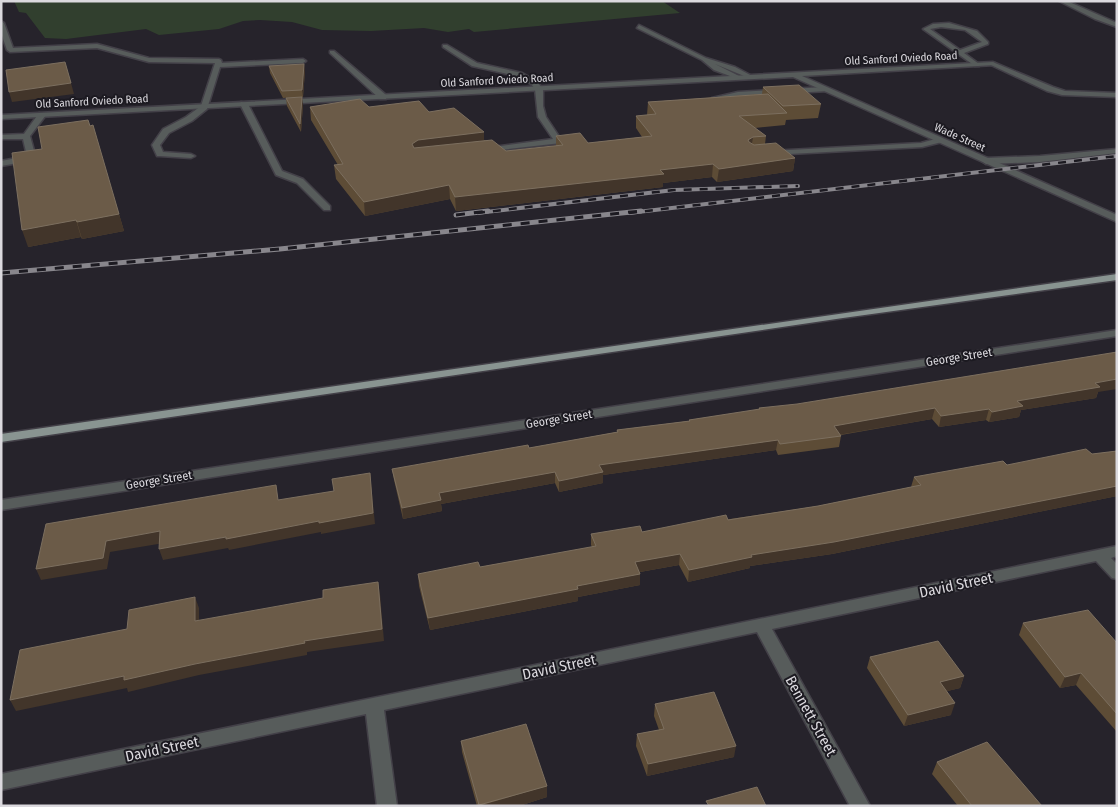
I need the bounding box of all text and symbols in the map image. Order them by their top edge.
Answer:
street label: Old Sanford Oviedo Road [844,49,958,68]
street label: Old Sanford Oviedo Road [440,71,554,90]
street label: Old Sanford Oviedo Road [35,92,149,111]
street label: Wade Street [932,120,988,155]
street label: George Street [925,345,993,369]
street label: George Street [525,407,593,431]
street label: George Street [125,468,193,492]
street label: David Street [918,568,994,602]
street label: David Street [521,650,597,684]
street label: Bennett Street [782,673,841,759]
street label: David Street [124,732,200,766]

